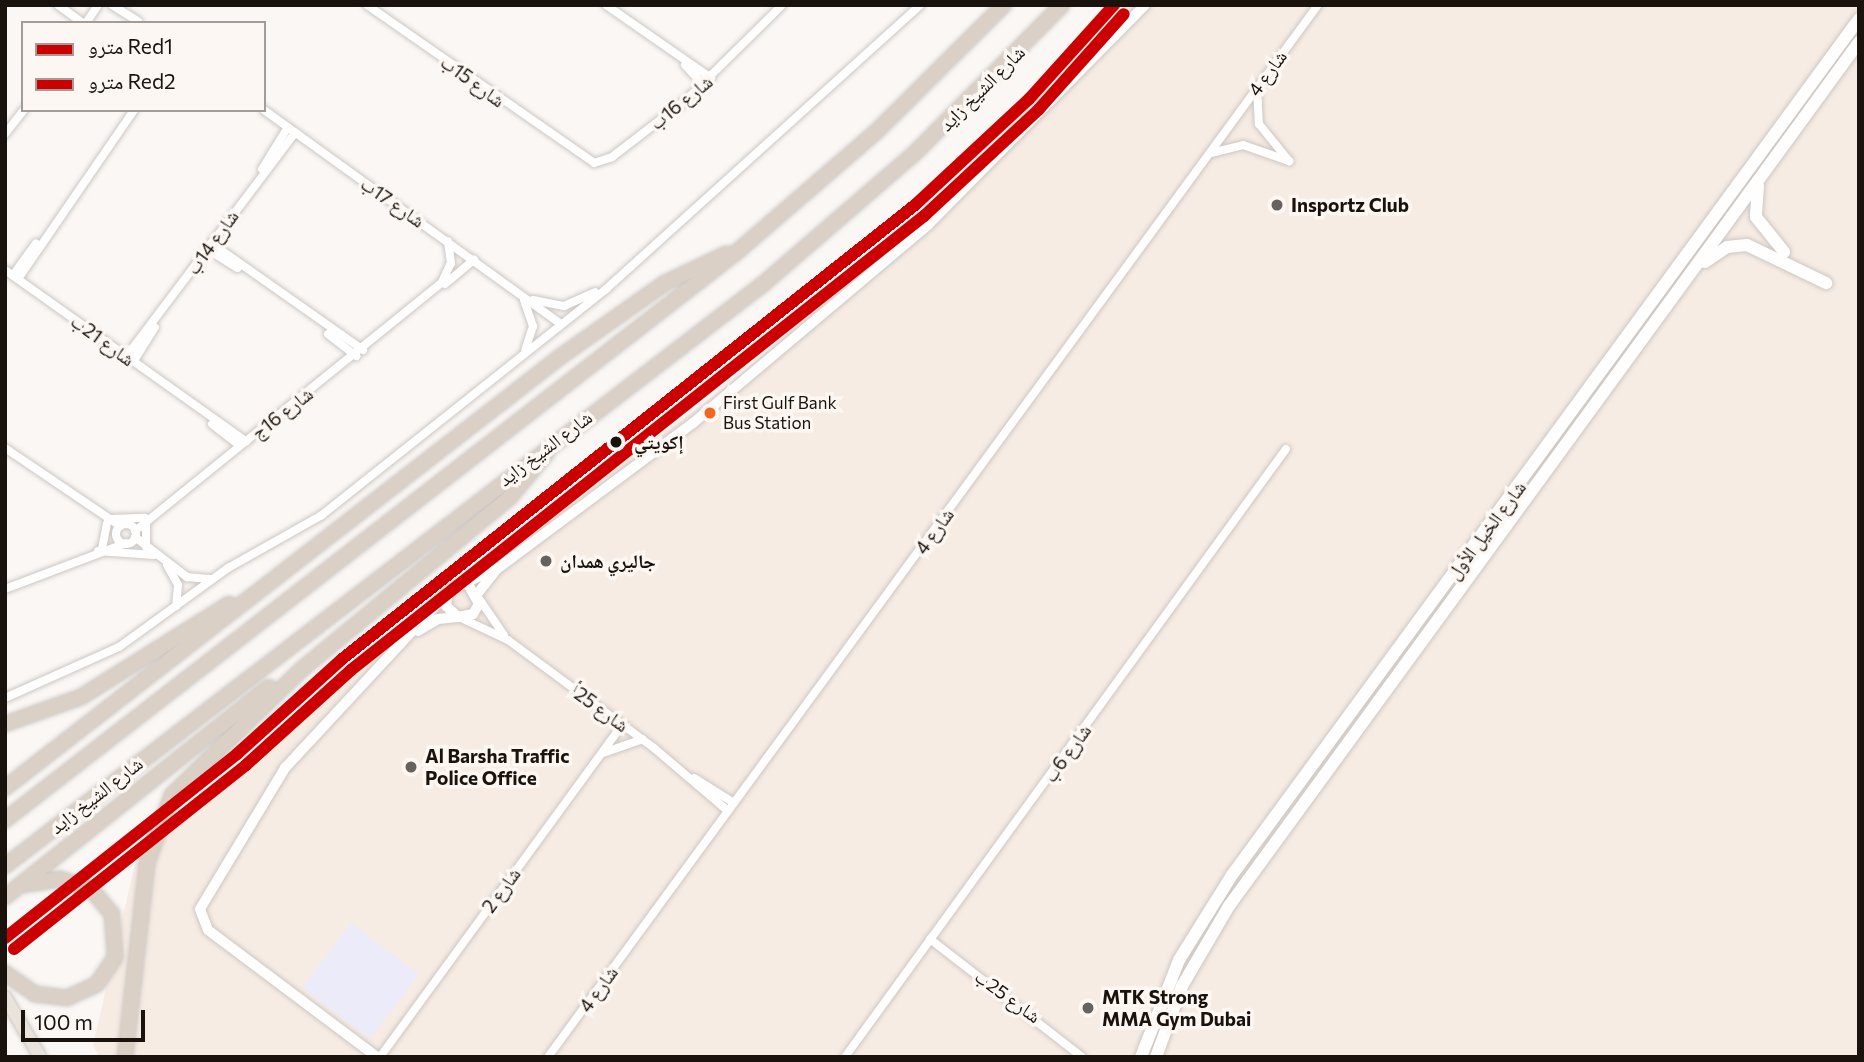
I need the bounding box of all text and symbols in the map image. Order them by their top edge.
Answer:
legend [21,21,266,112]
text: مترو Red1 [88,33,173,58]
street label: شارع الشيخ زايد [935,41,1029,135]
street label: شارع 4 [1243,46,1291,100]
street label: شارع 15ب [437,50,509,112]
text: مترو Red2 [88,68,176,93]
street label: شارع 16ب [645,70,717,134]
street label: شارع 17ب [357,172,429,232]
place label: Insportz Club [1291,194,1409,216]
marker: Insportz Club [1269,197,1285,213]
street label: شارع 14ب [181,205,243,279]
street label: شارع 21ب [67,309,139,371]
street label: شارع 16ج [247,382,317,444]
place label: First Gulf Bank Bus Station [723,393,837,433]
street label: شارع الشيخ زايد [494,405,596,491]
marker: First Gulf Bank Bus Station [703,406,717,420]
marker: إكويتي [604,430,628,454]
place label: إكويتي [634,431,684,453]
street label: شارع الخيل الأول [1442,476,1530,584]
street label: شارع 4 [910,504,958,558]
place label: جاليري همدان [560,550,656,572]
marker: جاليري همدان [538,553,554,569]
street label: شارع 25أ [567,679,633,737]
street label: شارع 6ب [1038,720,1096,786]
place label: Al Barsha Traffic Police Office [425,745,569,789]
street label: شارع الشيخ زايد [45,752,147,838]
marker: Al Barsha Traffic Police Office [403,759,419,775]
street label: شارع 2 [477,863,525,917]
street label: شارع 4 [574,962,622,1016]
street label: شارع 25ب [971,964,1045,1028]
place label: MTK Strong MMA Gym Dubai [1102,986,1251,1030]
scale bar [24,996,149,1040]
marker: MTK Strong MMA Gym Dubai [1080,1000,1096,1016]
text: 100 m [34,1009,93,1034]

